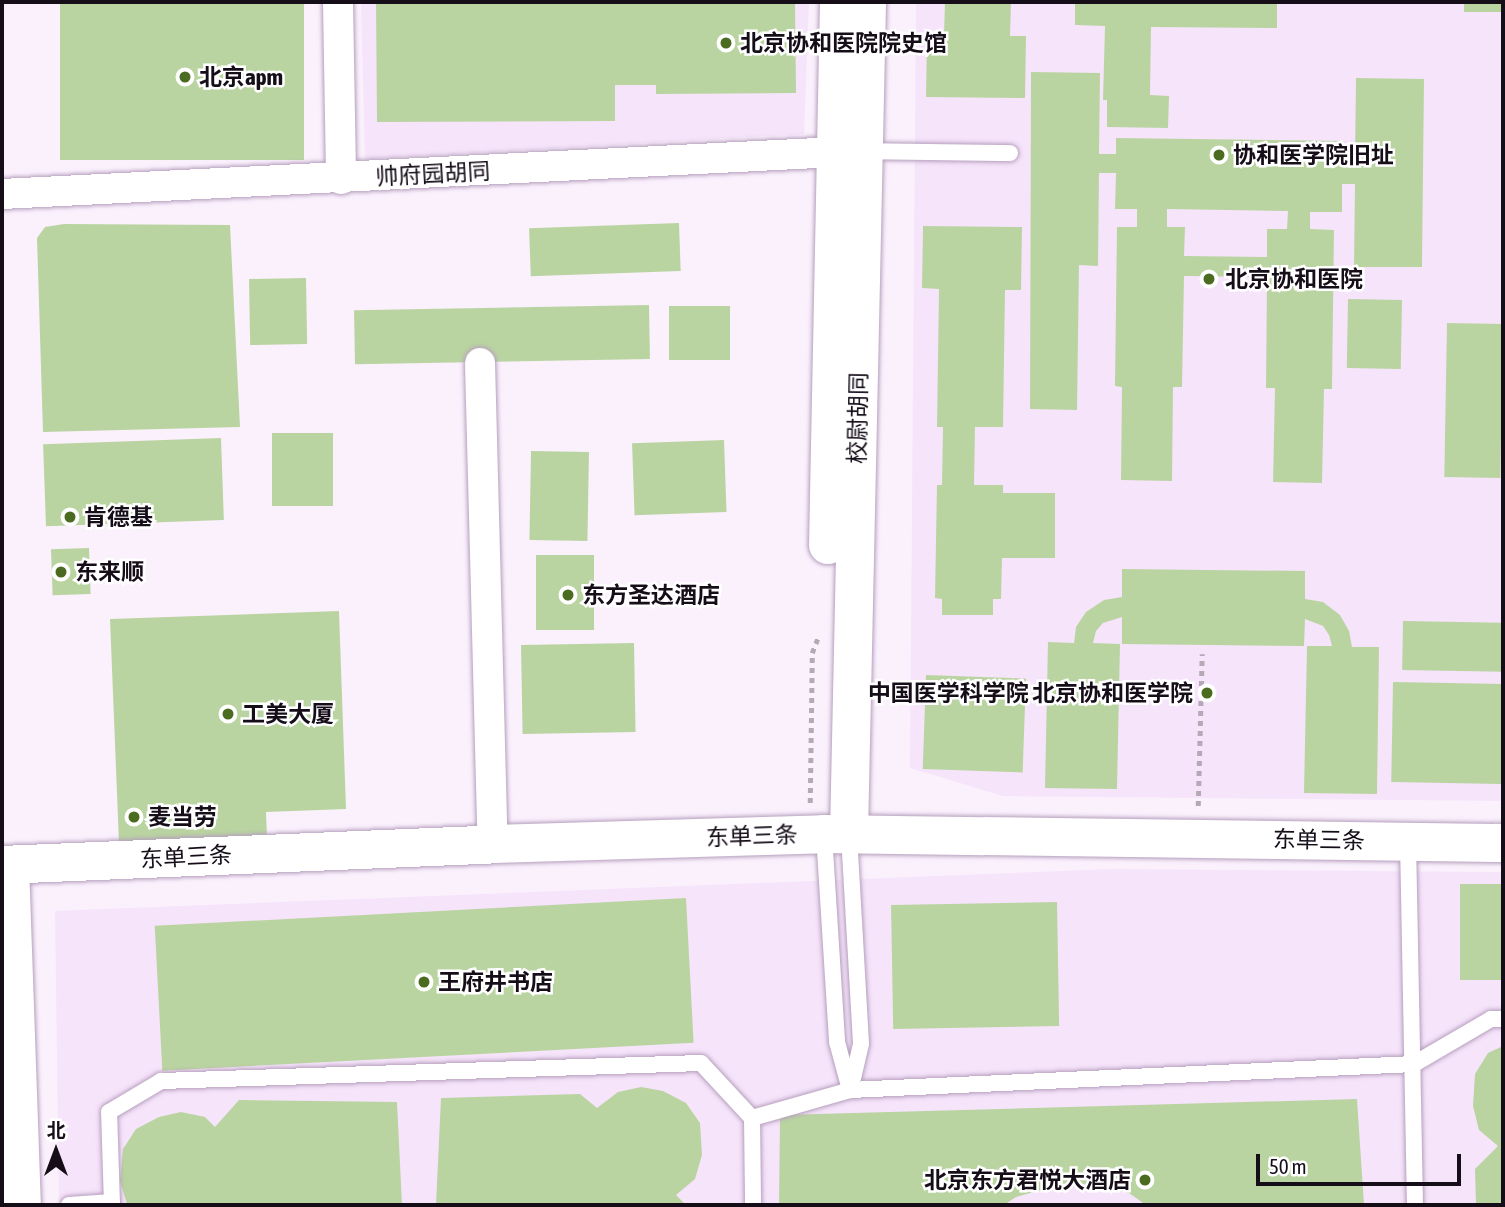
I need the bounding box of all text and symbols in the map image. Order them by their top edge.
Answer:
place label: 北京协和医院院史馆 [740,29,947,57]
marker: 北京协和医院院史馆 [718,35,734,51]
place label: 北京apm [199,63,283,91]
marker: 北京apm [177,69,193,85]
place label: 协和医学院旧址 [1233,141,1394,169]
marker: 协和医学院旧址 [1211,147,1227,163]
street label: 帅府园胡同 [375,157,491,191]
place label: 北京协和医院 [1225,265,1363,293]
marker: 北京协和医院 [1199,269,1219,289]
street label: 校尉胡同 [843,372,873,464]
place label: 肯德基 [84,503,153,531]
marker: 肯德基 [62,509,78,525]
place label: 东来顺 [75,558,144,586]
marker: 东来顺 [53,564,69,580]
place label: 东方圣达酒店 [582,581,720,609]
marker: 东方圣达酒店 [560,587,576,603]
place label: 中国医学科学院 北京协和医学院 [868,679,1193,707]
marker: 中国医学科学院 北京协和医学院 [1199,685,1215,701]
place label: 工美大厦 [242,700,334,728]
marker: 工美大厦 [220,706,236,722]
place label: 麦当劳 [148,803,217,831]
marker: 麦当劳 [126,809,142,825]
street label: 东单三条 [706,821,798,851]
street label: 东单三条 [1273,825,1365,855]
street label: 东单三条 [139,841,233,873]
place label: 王府井书店 [438,968,553,996]
marker: 王府井书店 [416,974,432,990]
north arrow [21,1116,91,1186]
text: 北 [46,1119,66,1141]
scale bar [1260,1140,1465,1184]
text: 50 m [1269,1154,1307,1178]
place label: 北京东方君悦大酒店 [924,1166,1131,1194]
marker: 北京东方君悦大酒店 [1137,1172,1153,1188]

